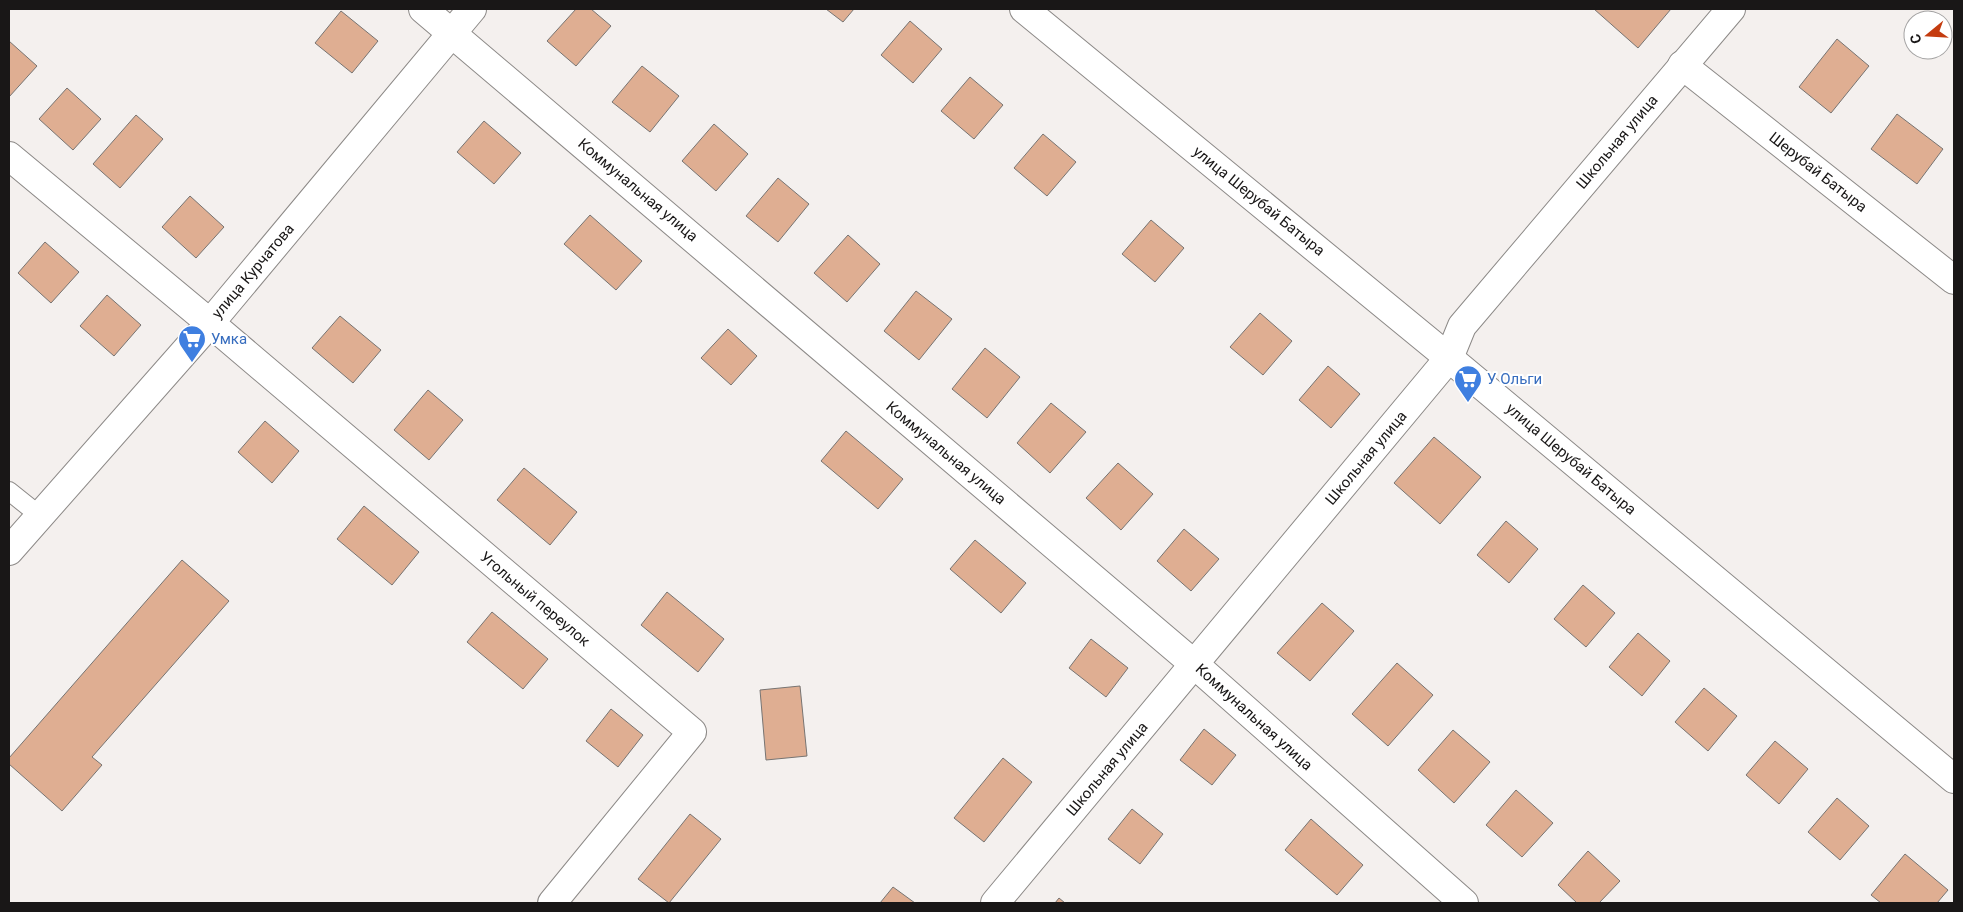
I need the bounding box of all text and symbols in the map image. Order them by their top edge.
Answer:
north arrow [1903,10,1953,60]
text: С [1907,32,1925,46]
street label: Школьная улица [1572,91,1662,193]
street label: Шерубай Батыра [1765,128,1871,216]
street label: Коммунальная улица [574,135,702,245]
street label: улица Шерубай Батыра [1190,142,1328,260]
street label: улица Курчатова [208,220,298,322]
supermarket icon: Умка [177,324,207,363]
place label: Умка [211,330,247,348]
supermarket icon: У Ольги [1453,364,1483,403]
place label: У Ольги [1487,370,1542,388]
street label: Коммунальная улица [882,398,1010,508]
street label: улица Шерубай Батыра [1502,399,1640,519]
street label: Школьная улица [1321,407,1411,509]
street label: Угольный переулок [476,548,594,650]
street label: Коммунальная улица [1192,660,1316,774]
street label: Школьная улица [1062,718,1152,820]

